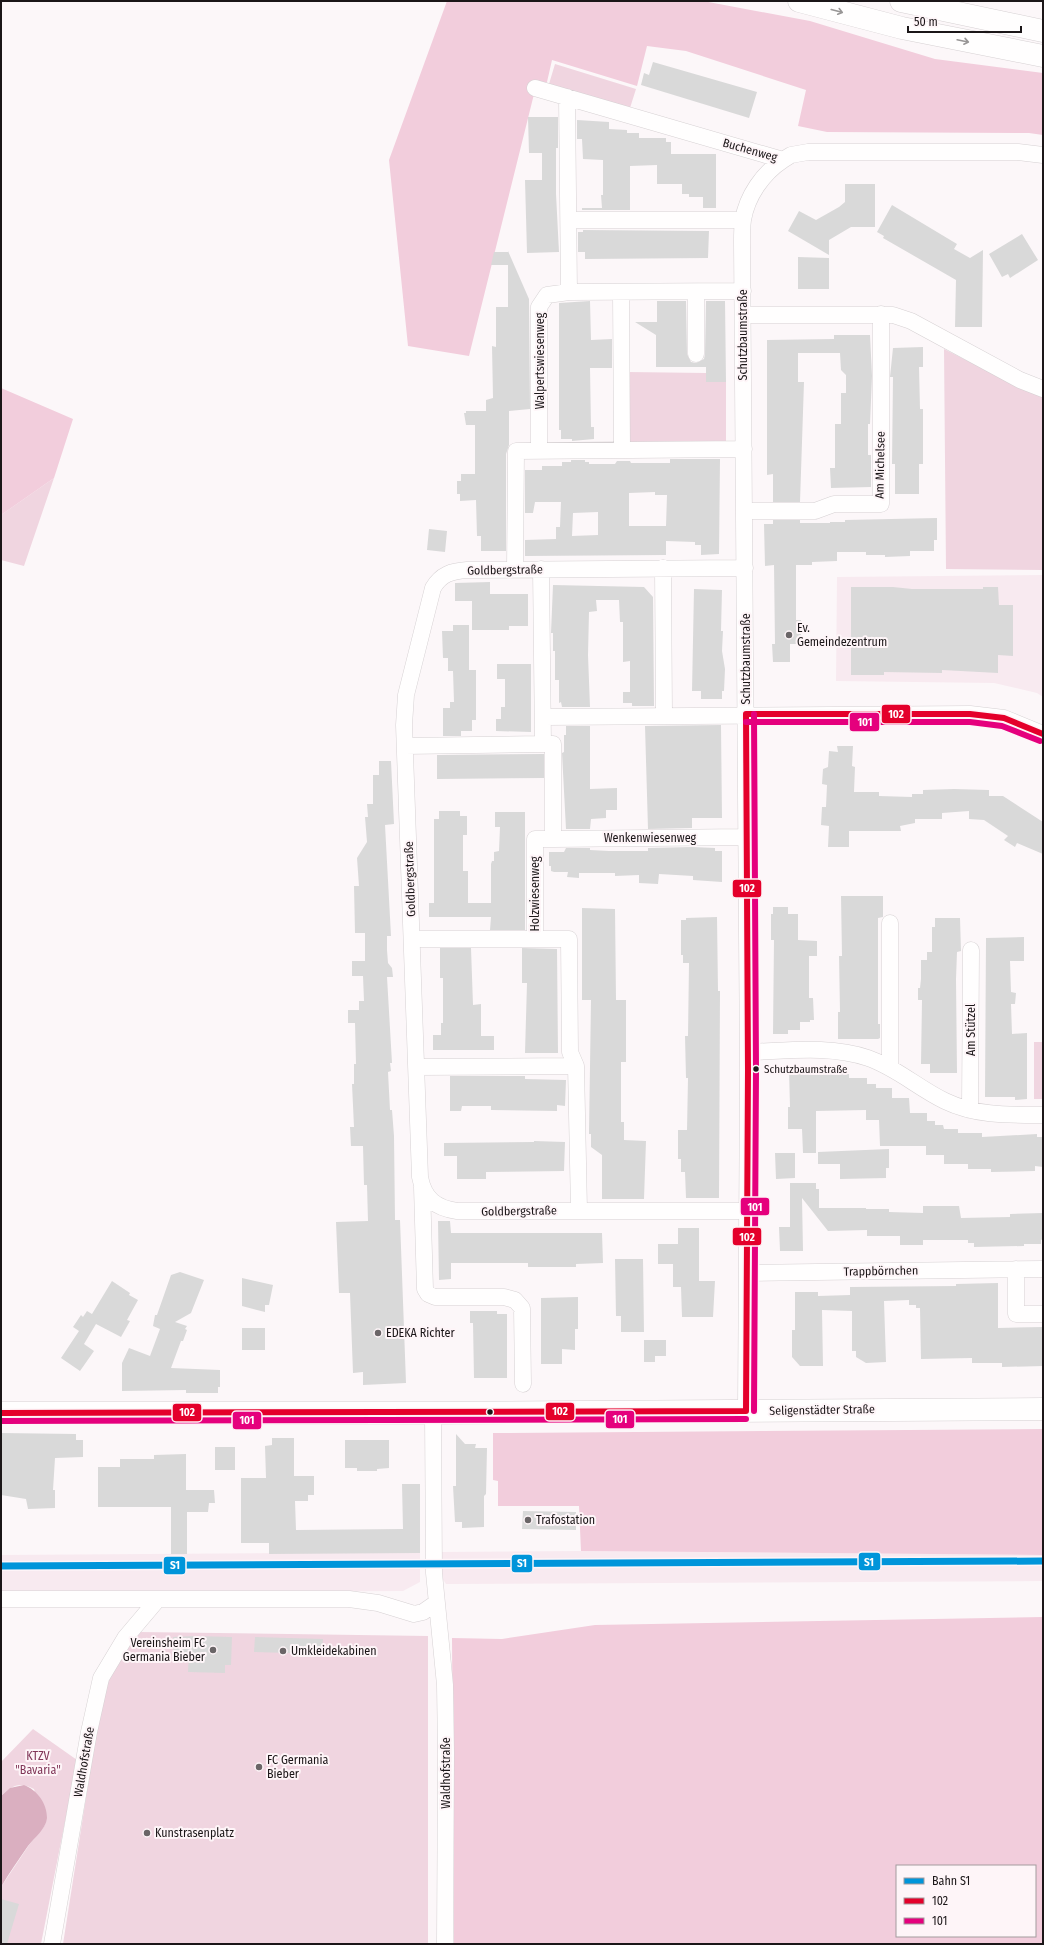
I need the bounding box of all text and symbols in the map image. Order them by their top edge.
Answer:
one-way arrow [830,8,843,15]
scale bar [908,8,1021,34]
text: 50 m [914,15,938,29]
one-way arrow [956,37,969,45]
street label: Buchenweg [721,136,779,165]
street label: Schutzbaumstraße [736,289,750,381]
street label: Walpertswiesenweg [533,312,547,409]
street label: Am Michelsee [872,431,888,499]
street label: Goldbergstraße [467,562,543,578]
street label: Schutzbaumstraße [739,613,753,705]
place label: Ev. Gemeindezentrum [797,621,887,649]
marker: Ev. Gemeindezentrum [784,630,794,640]
line badge: 102 [881,704,911,724]
text: 102 [888,708,904,721]
line badge: 101 [849,712,880,732]
text: 101 [857,716,873,729]
street label: Wenkenwiesenweg [604,831,697,845]
street label: Goldbergstraße [402,841,418,917]
street label: Holzwiesenweg [528,856,542,932]
line badge: 102 [732,879,762,898]
text: 102 [739,882,755,895]
street label: Am Stützel [964,1004,978,1056]
place label: Schutzbaumstraße [764,1063,848,1076]
marker: Schutzbaumstraße [751,1064,761,1074]
line badge: 101 [740,1197,770,1216]
text: 101 [747,1201,763,1214]
street label: Goldbergstraße [481,1203,557,1219]
line badge: 102 [732,1227,762,1246]
text: 102 [739,1231,755,1244]
street label: Trappbörnchen [844,1263,918,1279]
place label: EDEKA Richter [386,1326,455,1340]
marker: EDEKA Richter [373,1328,383,1338]
line badge: 102 [545,1402,575,1421]
street label: Seligenstädter Straße [769,1402,875,1418]
line badge: 102 [172,1403,202,1422]
text: 102 [552,1405,568,1418]
text: 102 [179,1406,195,1419]
unlabelled marker [485,1407,495,1417]
line badge: 101 [605,1410,635,1429]
line badge: 101 [232,1411,262,1430]
text: 101 [612,1413,628,1426]
text: 101 [239,1414,255,1427]
place label: Trafostation [536,1513,595,1527]
marker: Trafostation [523,1515,533,1525]
line badge: S1 [858,1552,881,1571]
line badge: S1 [511,1554,533,1573]
line badge: S1 [163,1556,186,1575]
text: S1 [864,1556,874,1569]
text: S1 [517,1557,527,1570]
text: S1 [170,1559,180,1572]
place label: Vereinsheim FC Germania Bieber [123,1636,206,1664]
place label: Umkleidekabinen [291,1644,377,1658]
marker: Vereinsheim FC Germania Bieber [208,1645,218,1655]
marker: Umkleidekabinen [278,1646,288,1656]
street label: Waldhofstraße [71,1726,97,1798]
street label: Waldhofstraße [439,1737,453,1809]
park label: KTZV "Bavaria" [15,1749,61,1777]
place label: FC Germania Bieber [267,1753,328,1781]
marker: FC Germania Bieber [254,1762,264,1772]
place label: Kunstrasenplatz [155,1826,234,1840]
marker: Kunstrasenplatz [142,1828,152,1838]
legend [896,1865,1036,1937]
text: Bahn S1 [932,1874,970,1888]
text: 102 [932,1894,948,1908]
text: 101 [932,1914,947,1928]

